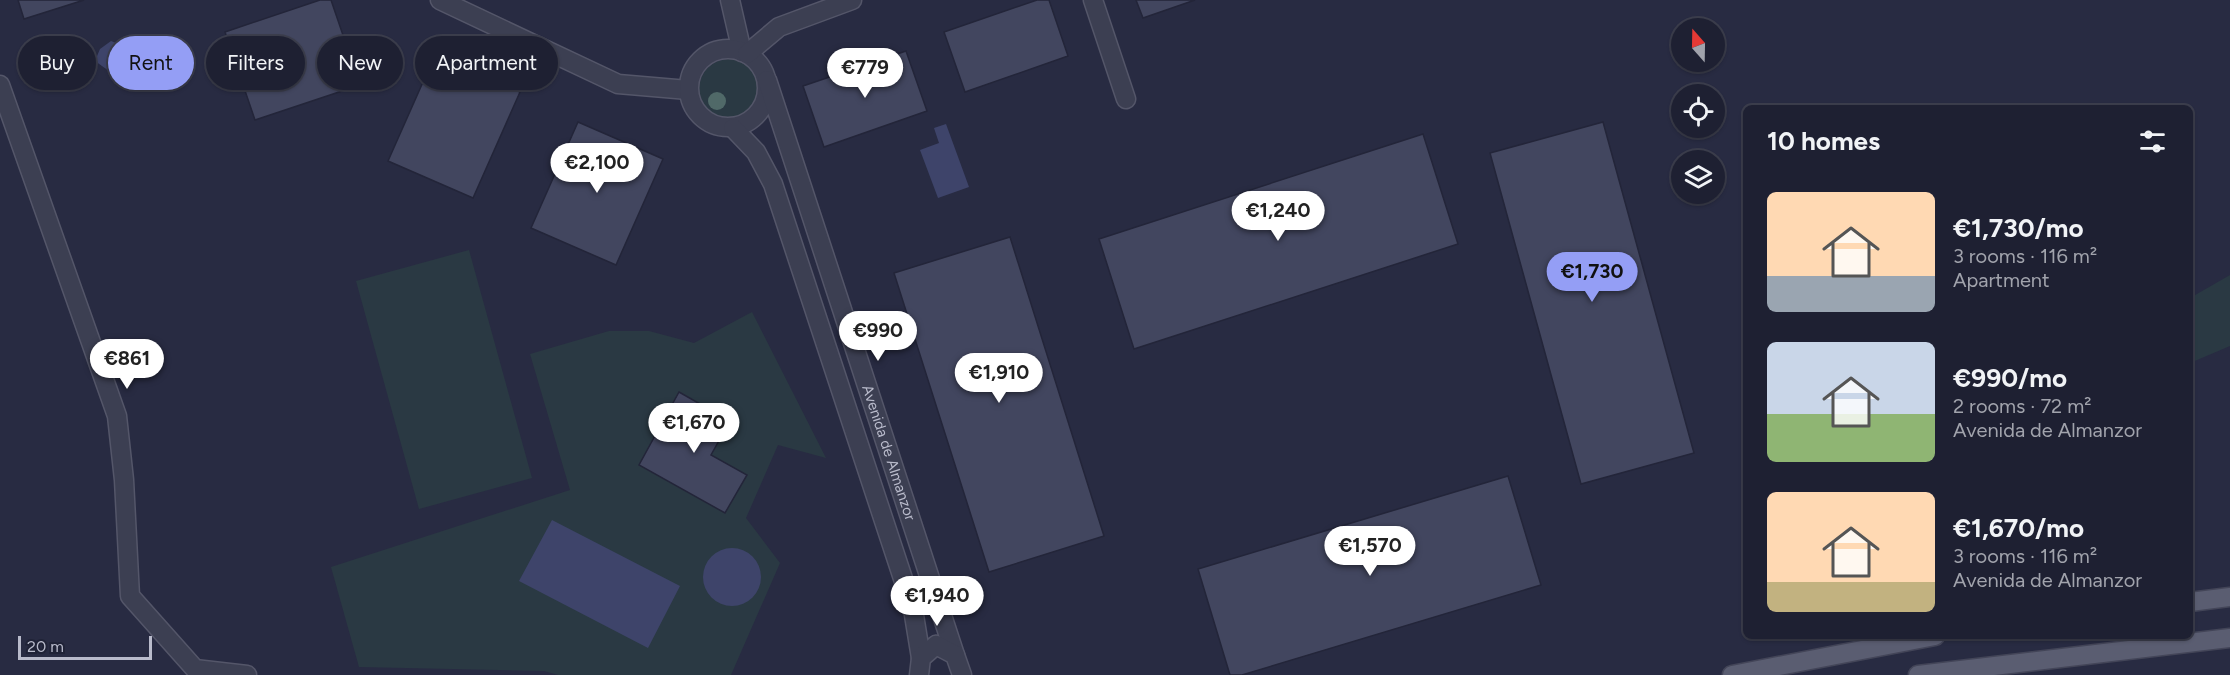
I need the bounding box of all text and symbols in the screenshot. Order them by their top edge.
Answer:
north arrow [1671,18,1725,72]
map controls [1671,18,1725,204]
chip: Buy [18,36,96,90]
chip: Rent [108,36,194,90]
chip: Filters [206,36,305,90]
chip: New [317,36,403,90]
chip: Apartment [415,36,558,90]
pin: €779 [829,48,901,99]
text: €779 [841,55,889,79]
button: locate [1671,84,1725,138]
text: 10 homes [1767,125,1880,157]
icon: filters [2136,125,2169,158]
pin: €2,100 [548,143,646,194]
text: €2,100 [565,150,629,174]
button: layers [1671,150,1725,204]
pin: €1,240 [1229,191,1327,242]
text: €1,240 [1246,198,1310,222]
text: €1,730/mo [1953,212,2084,244]
icon: home [1815,216,1887,288]
text: 3 rooms · 116 m² [1953,244,2097,268]
pin: €1,730 [1543,252,1641,303]
text: €1,730 [1561,259,1623,283]
text: Apartment [1953,268,2050,292]
pin: €990 [842,311,914,362]
text: €990 [853,318,903,342]
pin: €861 [91,339,163,390]
text: €861 [104,346,150,370]
pin: €1,910 [950,353,1048,404]
text: €1,910 [969,360,1029,384]
text: €990/mo [1953,362,2067,394]
icon: home [1815,366,1887,438]
street label: Avenida de Almanzor [858,382,919,523]
text: 2 rooms · 72 m² [1953,394,2091,418]
pin: €1,670 [645,403,743,454]
text: €1,670 [662,410,726,434]
text: Avenida de Almanzor [1953,418,2142,442]
text: €1,670/mo [1953,512,2084,544]
icon: home [1815,516,1887,588]
pin: €1,570 [1321,526,1419,577]
text: €1,570 [1338,533,1402,557]
text: 3 rooms · 116 m² [1953,544,2097,568]
text: Avenida de Almanzor [1953,568,2142,592]
pin: €1,940 [888,576,986,627]
text: €1,940 [905,583,969,607]
scale bar [18,633,152,660]
text: 20 m [27,637,64,656]

